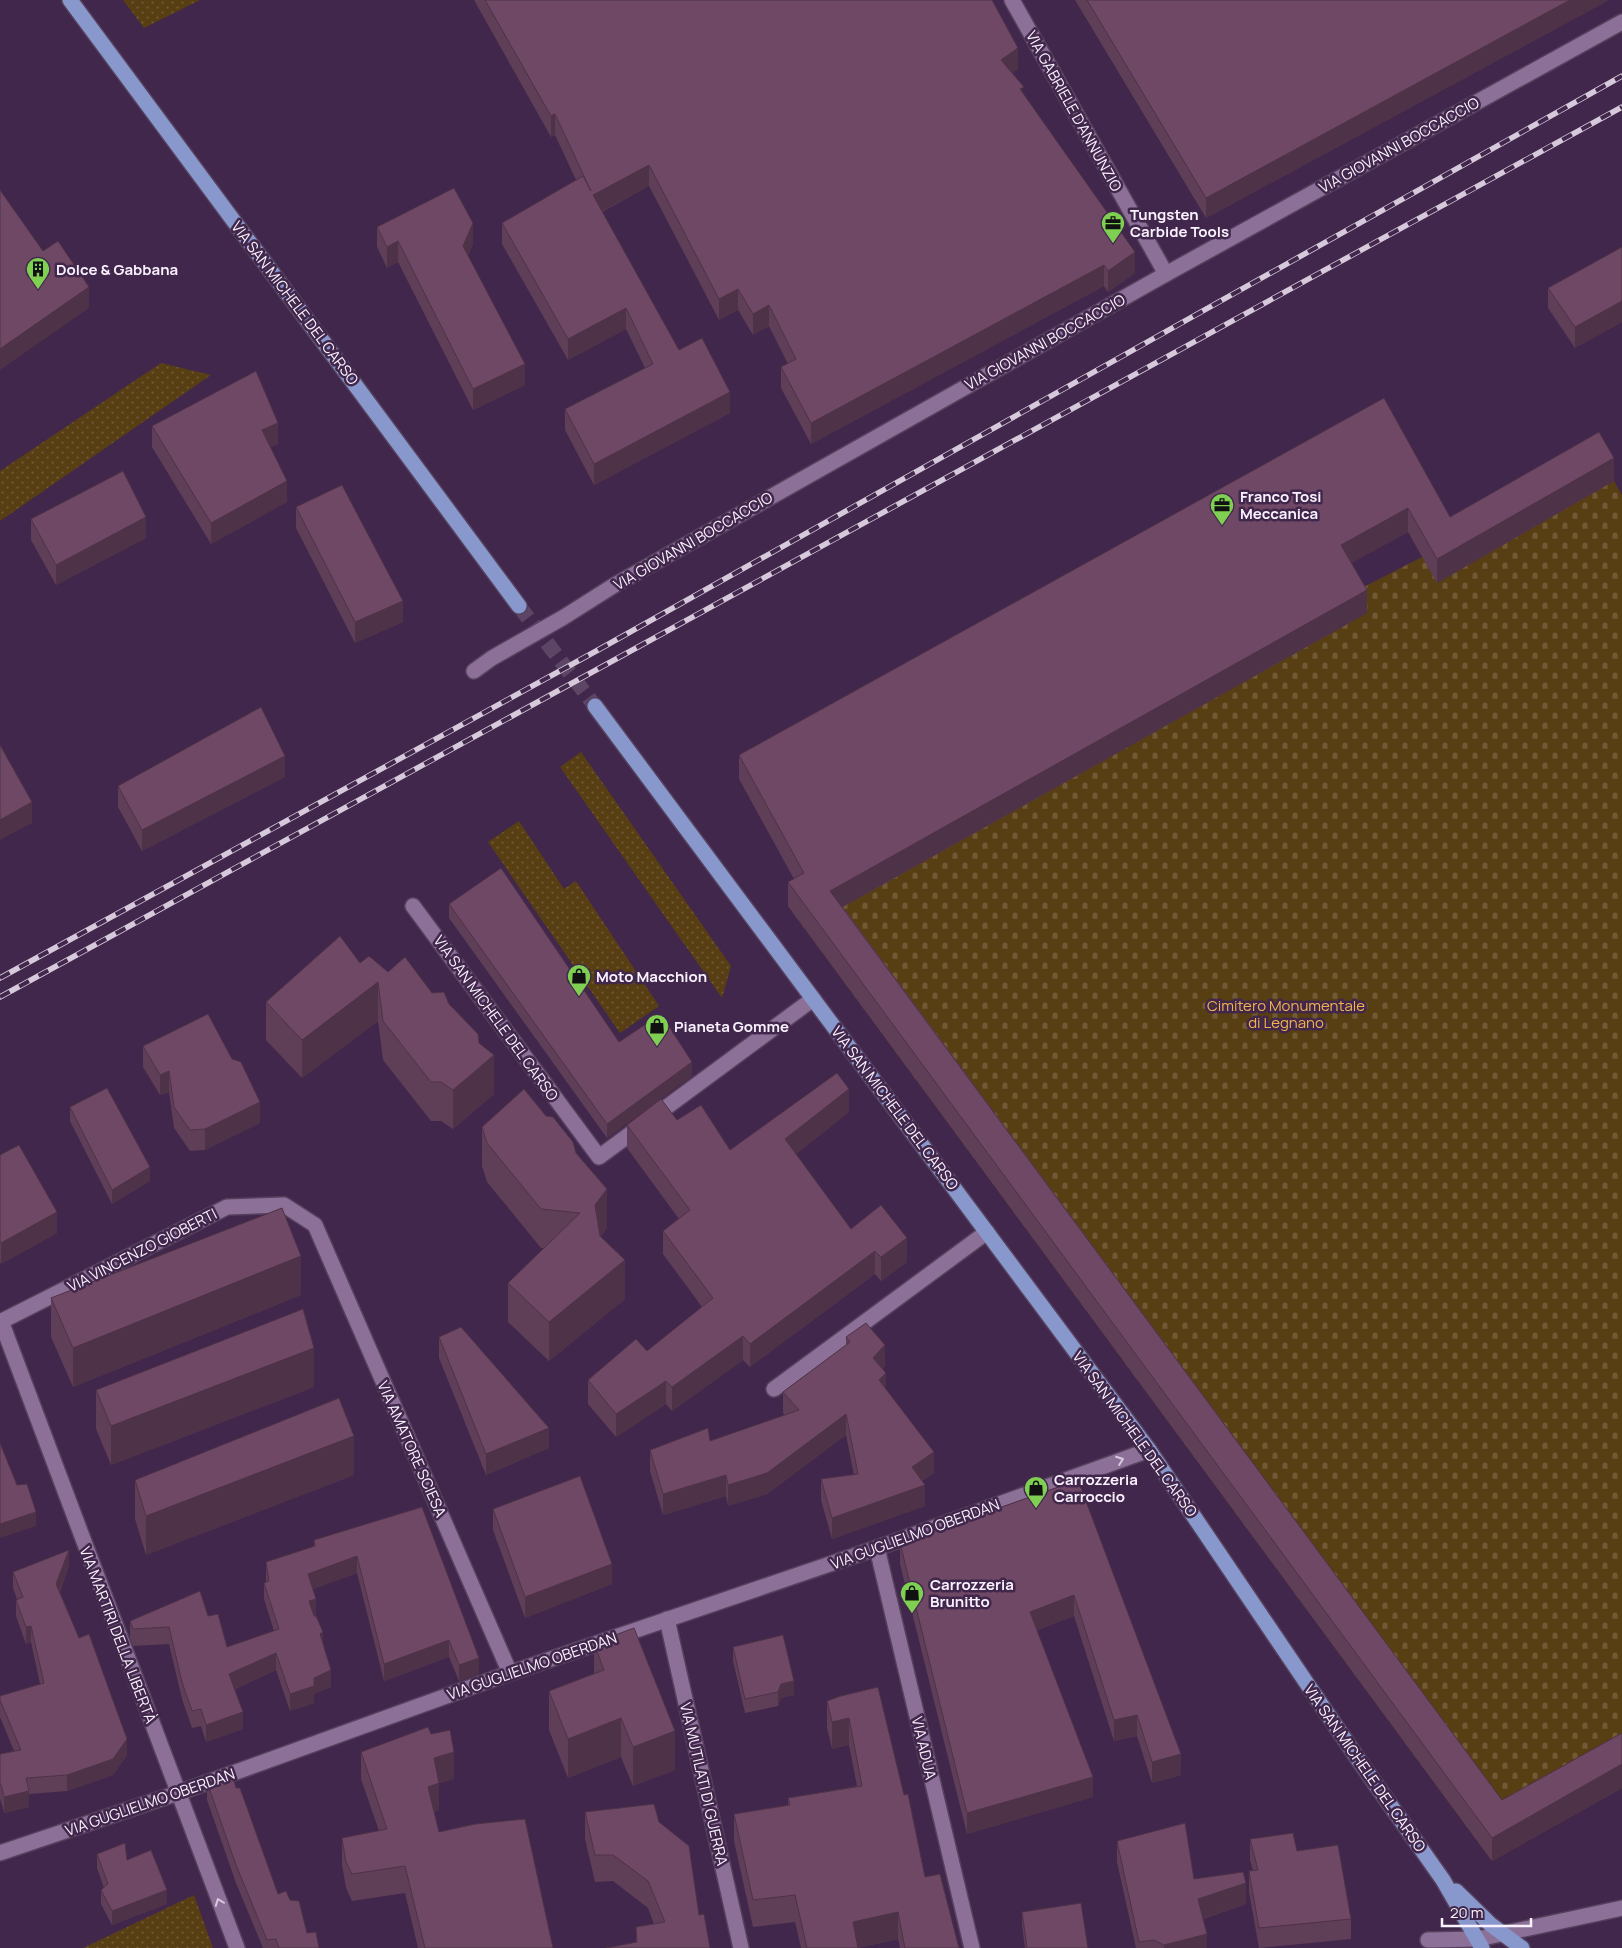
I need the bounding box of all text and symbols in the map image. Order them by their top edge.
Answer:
street label: VIA GABRIELE D'ANNUNZIO [1021,27,1127,195]
street label: VIA GIOVANNI BOCCACCIO [1315,92,1483,198]
place label: Tungsten Carbide Tools [1130,204,1229,242]
office icon: Tungsten Carbide Tools [1100,210,1126,244]
street label: VIA SAN MICHELE DEL CARSO [226,217,364,389]
building icon: Dolce & Gabbana [25,256,51,290]
place label: Dolce & Gabbana [56,259,178,280]
street label: VIA GIOVANNI BOCCACCIO [961,289,1129,395]
place label: Franco Tosi Meccanica [1240,486,1322,524]
street label: VIA GIOVANNI BOCCACCIO [610,487,776,595]
office icon: Franco Tosi Meccanica [1209,492,1235,526]
street label: VIA SAN MICHELE DEL CARSO [429,931,563,1105]
shop icon: Moto Macchion [566,963,592,997]
place label: Moto Macchion [596,966,707,987]
park label: Cimitero Monumentale di Legnano [1207,995,1365,1033]
shop icon: Pianeta Gomme [644,1013,670,1047]
place label: Pianeta Gomme [674,1016,789,1037]
street label: VIA SAN MICHELE DEL CARSO [826,1022,964,1194]
street label: VIA VINCENZO GIOBERTI [64,1203,220,1297]
street label: VIA SAN MICHELE DEL CARSO [1068,1347,1202,1521]
street label: VIA AMATORE SCIESA [373,1378,452,1521]
one-way arrow [1115,1456,1124,1466]
place label: Carrozzeria Carroccio [1054,1469,1138,1507]
shop icon: Carrozzeria Carroccio [1023,1475,1049,1509]
street label: VIA GUGLIELMO OBERDAN [828,1494,1002,1574]
street label: VIA MARTIRI DELLA LIBERTÀ [75,1543,162,1727]
place label: Carrozzeria Brunitto [930,1574,1014,1612]
shop icon: Carrozzeria Brunitto [899,1580,925,1614]
street label: VIA GUGLIELMO OBERDAN [444,1627,620,1705]
street label: VIA SAN MICHELE DEL CARSO [1299,1680,1431,1856]
street label: VIA MUTILATI DI GUERRA [675,1700,733,1868]
street label: VIA ADUA [907,1714,942,1782]
street label: VIA GUGLIELMO OBERDAN [62,1763,238,1841]
scale bar [1442,1896,1531,1928]
one-way arrow [215,1899,225,1907]
text: 20 m [1450,1902,1483,1923]

